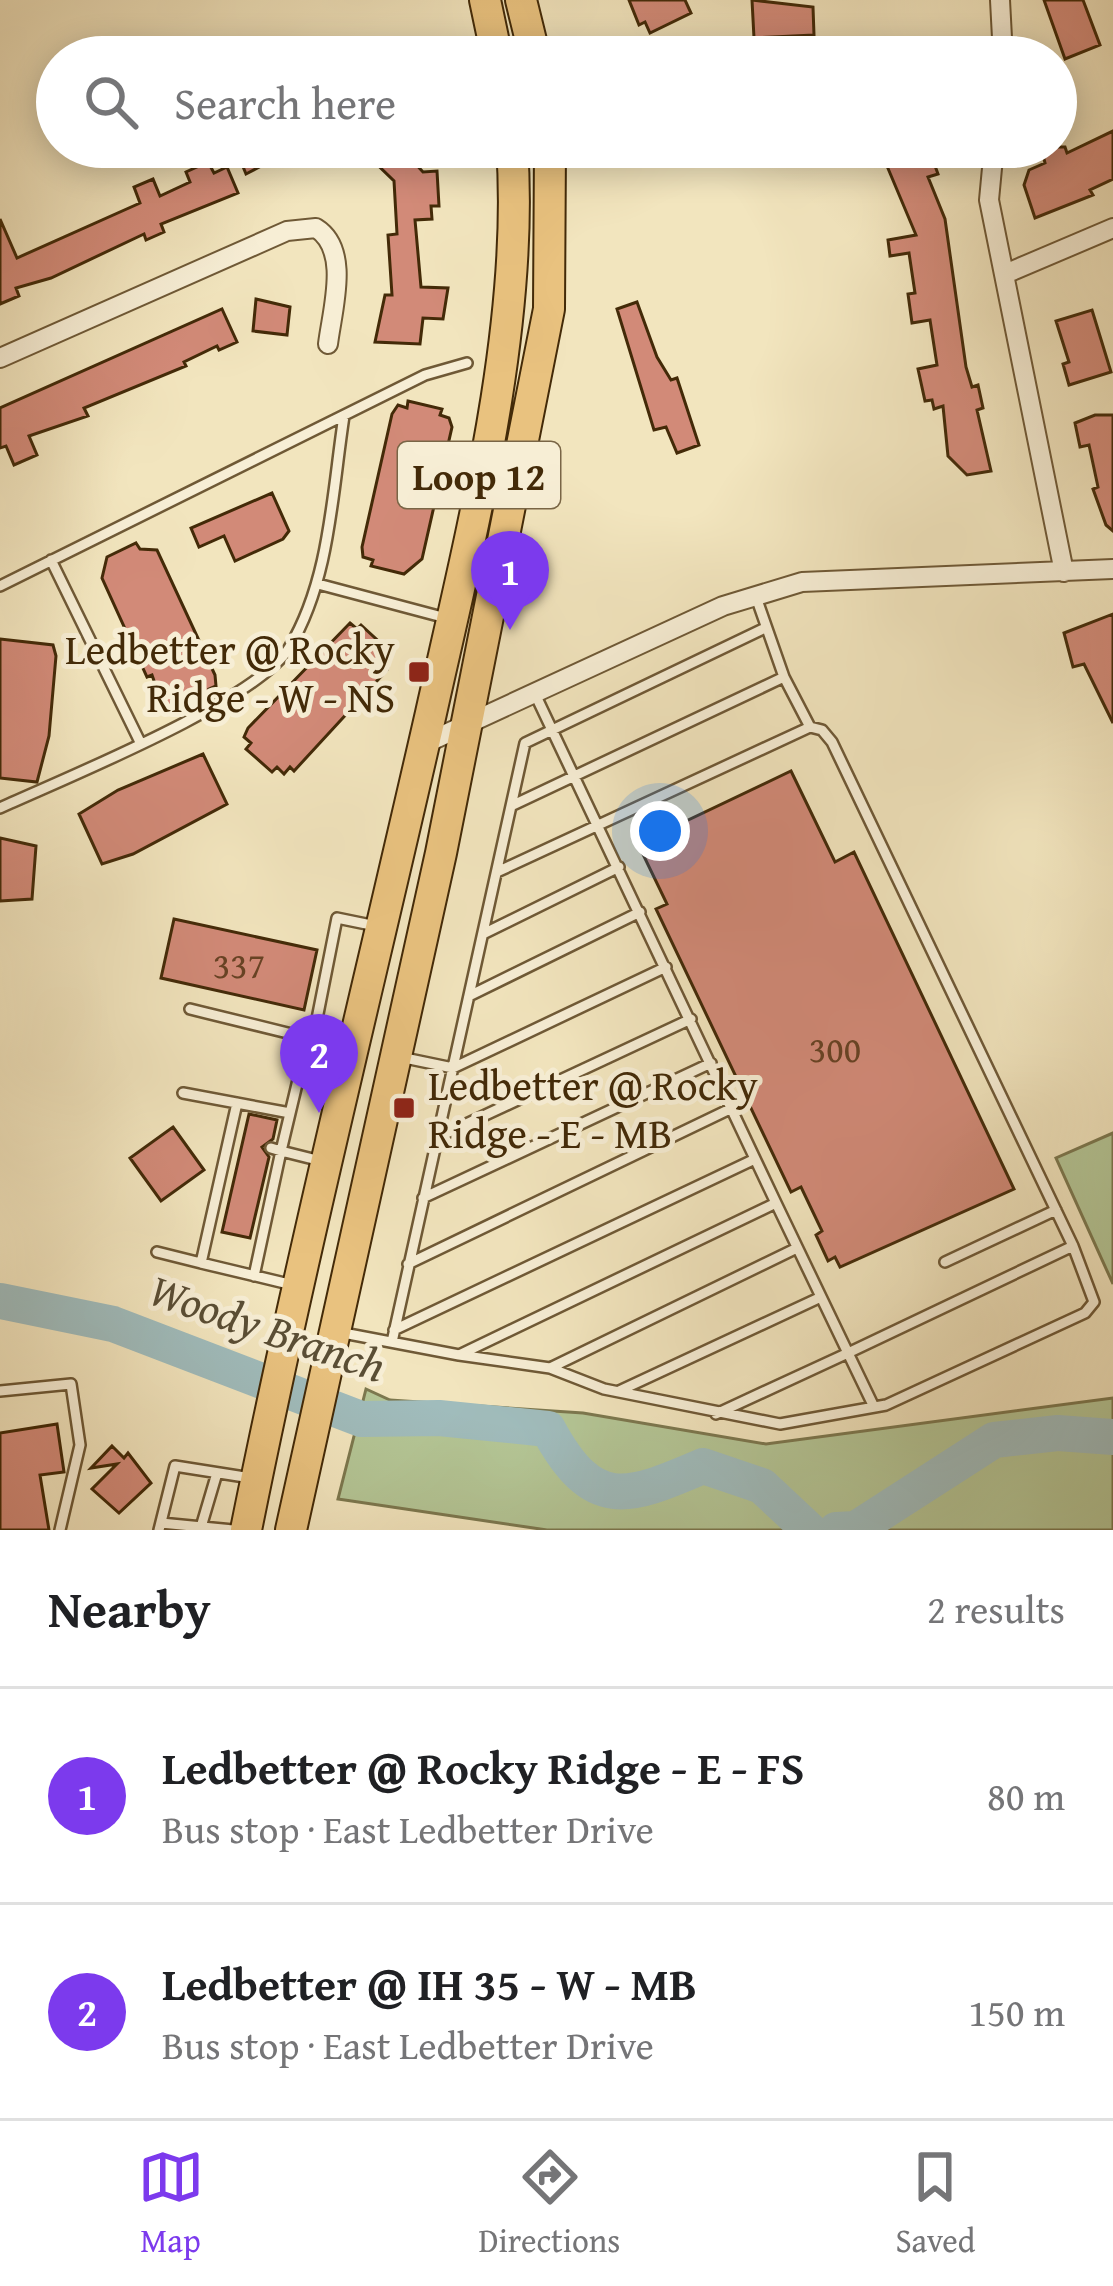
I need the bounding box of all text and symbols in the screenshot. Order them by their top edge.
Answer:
search box [36,36,1077,168]
icon: search [78,69,144,135]
text: Search here [174,70,396,135]
road number: Loop 12 [398,442,560,508]
pin: 1 [471,531,549,630]
place label: Ledbetter @ Rocky Ridge - W - NS [65,618,395,727]
marker: Ledbetter @ Rocky Ridge - W - NS [406,659,432,685]
your location [630,801,690,861]
house number: 337 [213,938,265,991]
pin: 2 [280,1014,358,1113]
house number: 300 [809,1022,861,1075]
place label: Ledbetter @ Rocky Ridge - E - MB [428,1054,758,1163]
marker: Ledbetter @ Rocky Ridge - E - MB [391,1095,417,1121]
water label: Woody Branch [141,1256,395,1398]
text: Nearby [48,1571,211,1646]
text: 2 results [927,1580,1065,1637]
text: Ledbetter @ Rocky Ridge - E - FS [162,1735,804,1800]
text: 1 [77,1767,97,1824]
text: 80 m [987,1767,1065,1824]
text: Bus stop · East Ledbetter Drive [162,1800,654,1857]
text: Ledbetter @ IH 35 - W - MB [162,1951,697,2016]
text: 2 [77,1983,97,2040]
text: 150 m [968,1983,1065,2040]
text: Bus stop · East Ledbetter Drive [162,2016,654,2073]
tab: Map [138,2144,204,2264]
tab: Directions [479,2144,620,2264]
tab: Saved [896,2144,975,2264]

